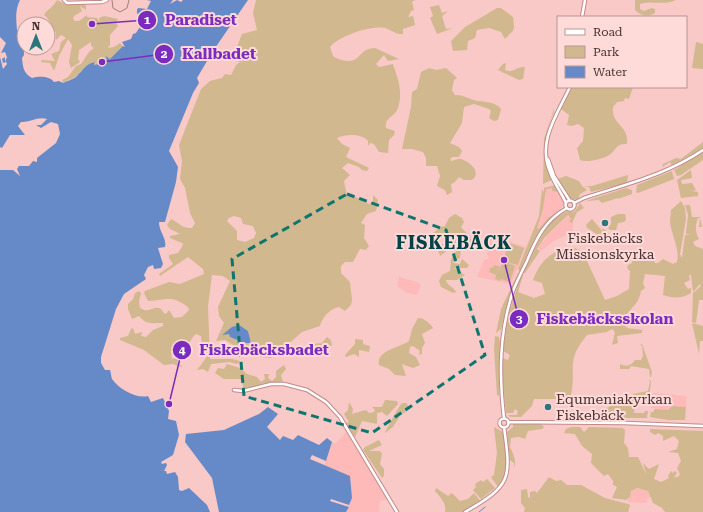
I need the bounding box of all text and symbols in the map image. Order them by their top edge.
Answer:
callout: Paradiset [137,7,245,34]
text: Paradiset [165,11,237,29]
text: 1 [144,13,151,27]
north arrow [16,16,56,56]
legend [557,16,687,88]
text: N [32,20,41,33]
text: Road [593,25,623,39]
callout: Kallbadet [154,40,264,67]
text: Kallbadet [182,45,256,63]
text: Park [593,45,620,59]
text: 2 [161,47,168,61]
text: Water [593,65,627,79]
marker: Fiskebäcks Missionskyrka [600,218,610,228]
place label: Fiskebäcks Missionskyrka [556,230,655,262]
district label: FISKEBÄCK [396,231,512,253]
callout: Fiskebäcksskolan [509,305,682,332]
text: Fiskebäcksskolan [537,310,673,328]
text: 3 [516,312,523,326]
callout: Fiskebäcksbadet [172,336,337,363]
text: Fiskebäcksbadet [199,341,329,359]
text: 4 [179,343,186,357]
place label: Equmeniakyrkan Fiskebäck [556,391,672,423]
marker: Equmeniakyrkan Fiskebäck [543,402,553,412]

